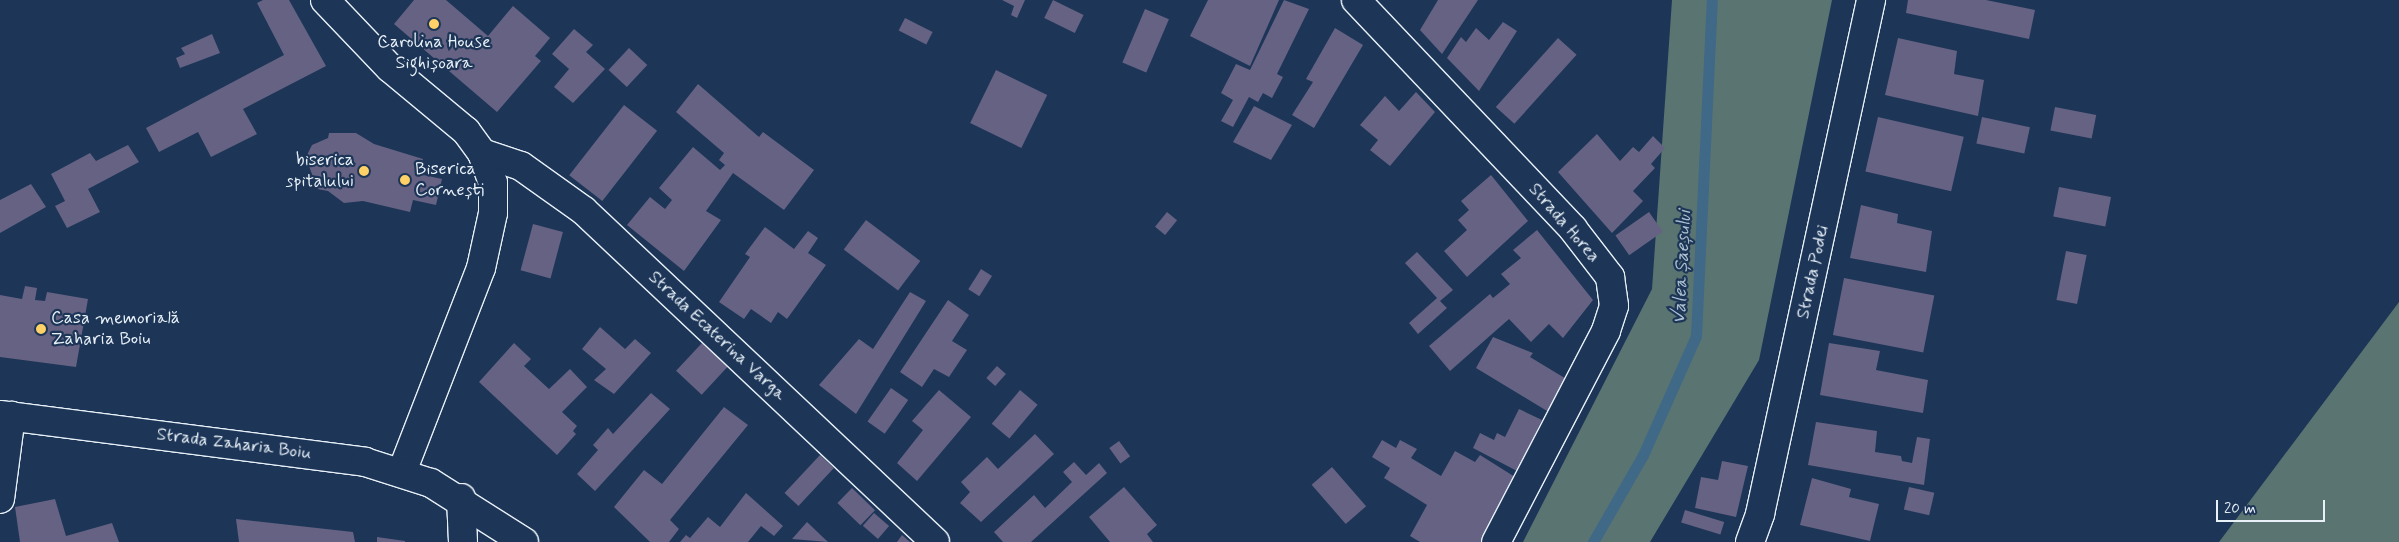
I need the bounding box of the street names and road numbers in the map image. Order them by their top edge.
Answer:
street label: Strada Horea [1522,177,1606,269]
street label: Strada Podei [1793,224,1833,320]
street label: Strada Ecaterina Varga [645,268,789,404]
street label: Strada Zaharia Boiu [154,424,314,464]

